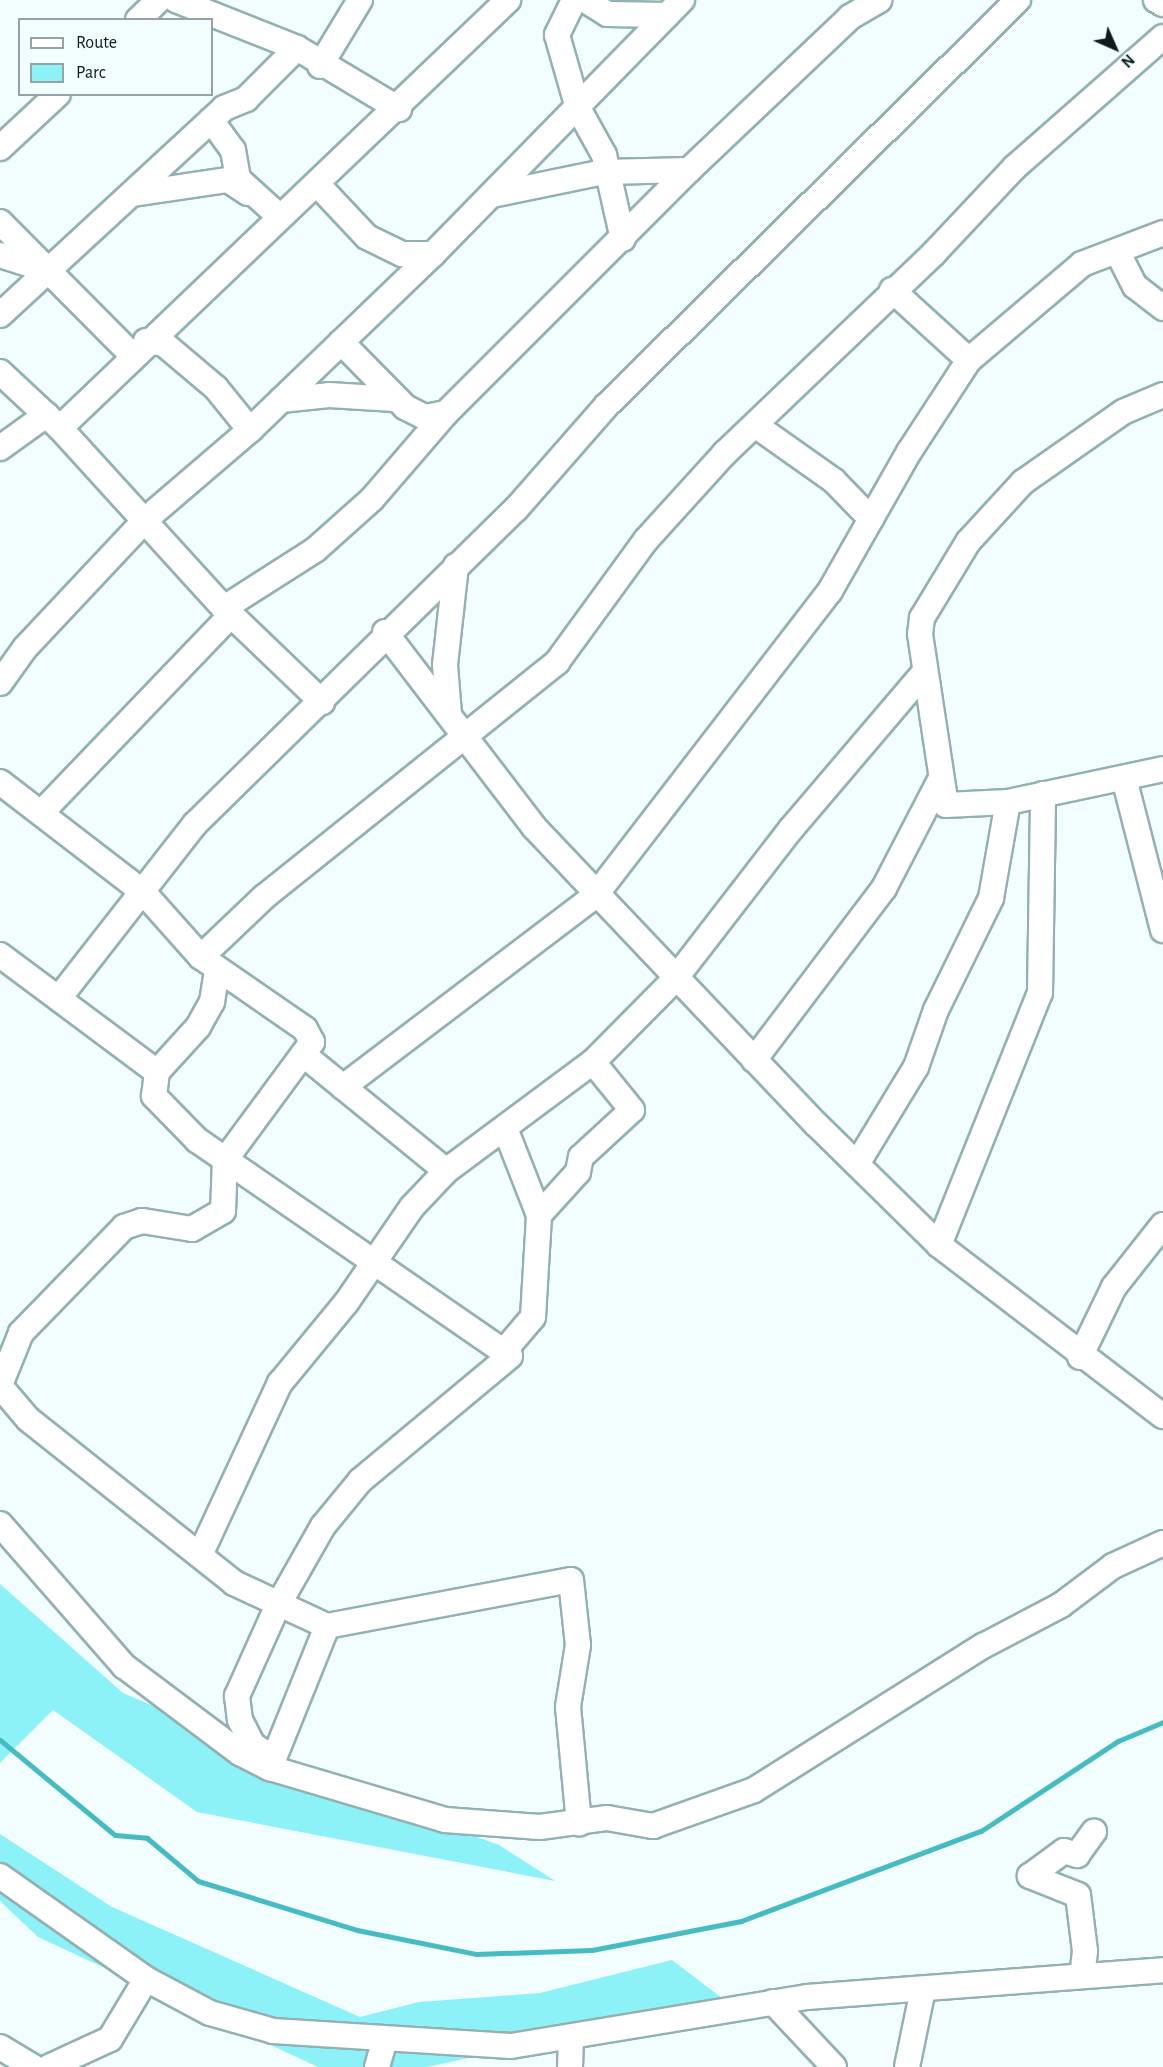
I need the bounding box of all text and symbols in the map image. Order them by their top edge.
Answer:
legend [18,18,213,96]
north arrow [1085,18,1145,78]
text: Route [76,34,117,52]
text: N [1118,51,1137,70]
text: Parc [76,64,106,82]

